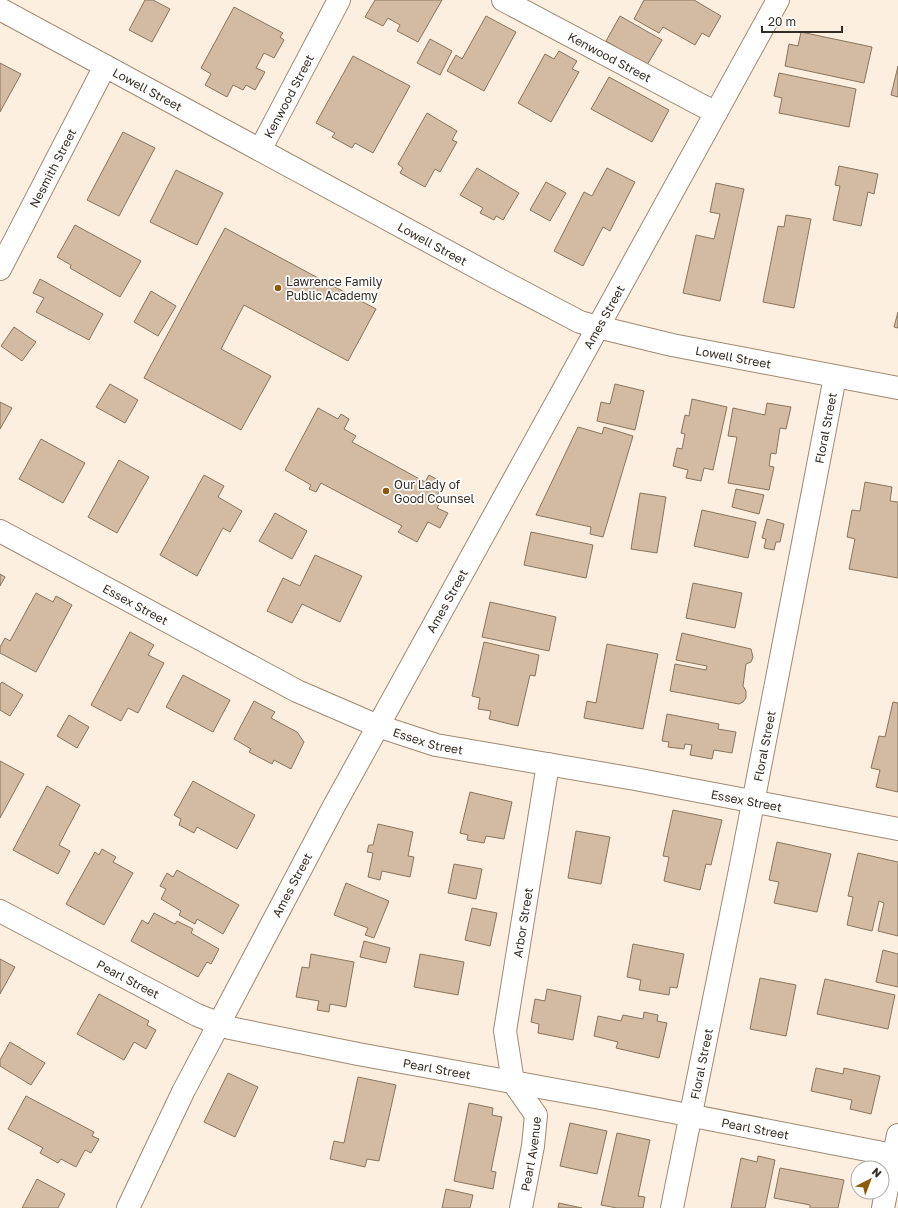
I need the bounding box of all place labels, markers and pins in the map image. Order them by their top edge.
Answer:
place label: Lawrence Family Public Academy [286,274,383,303]
marker: Lawrence Family Public Academy [273,283,283,293]
place label: Our Lady of Good Counsel [394,477,475,506]
marker: Our Lady of Good Counsel [381,486,391,496]

